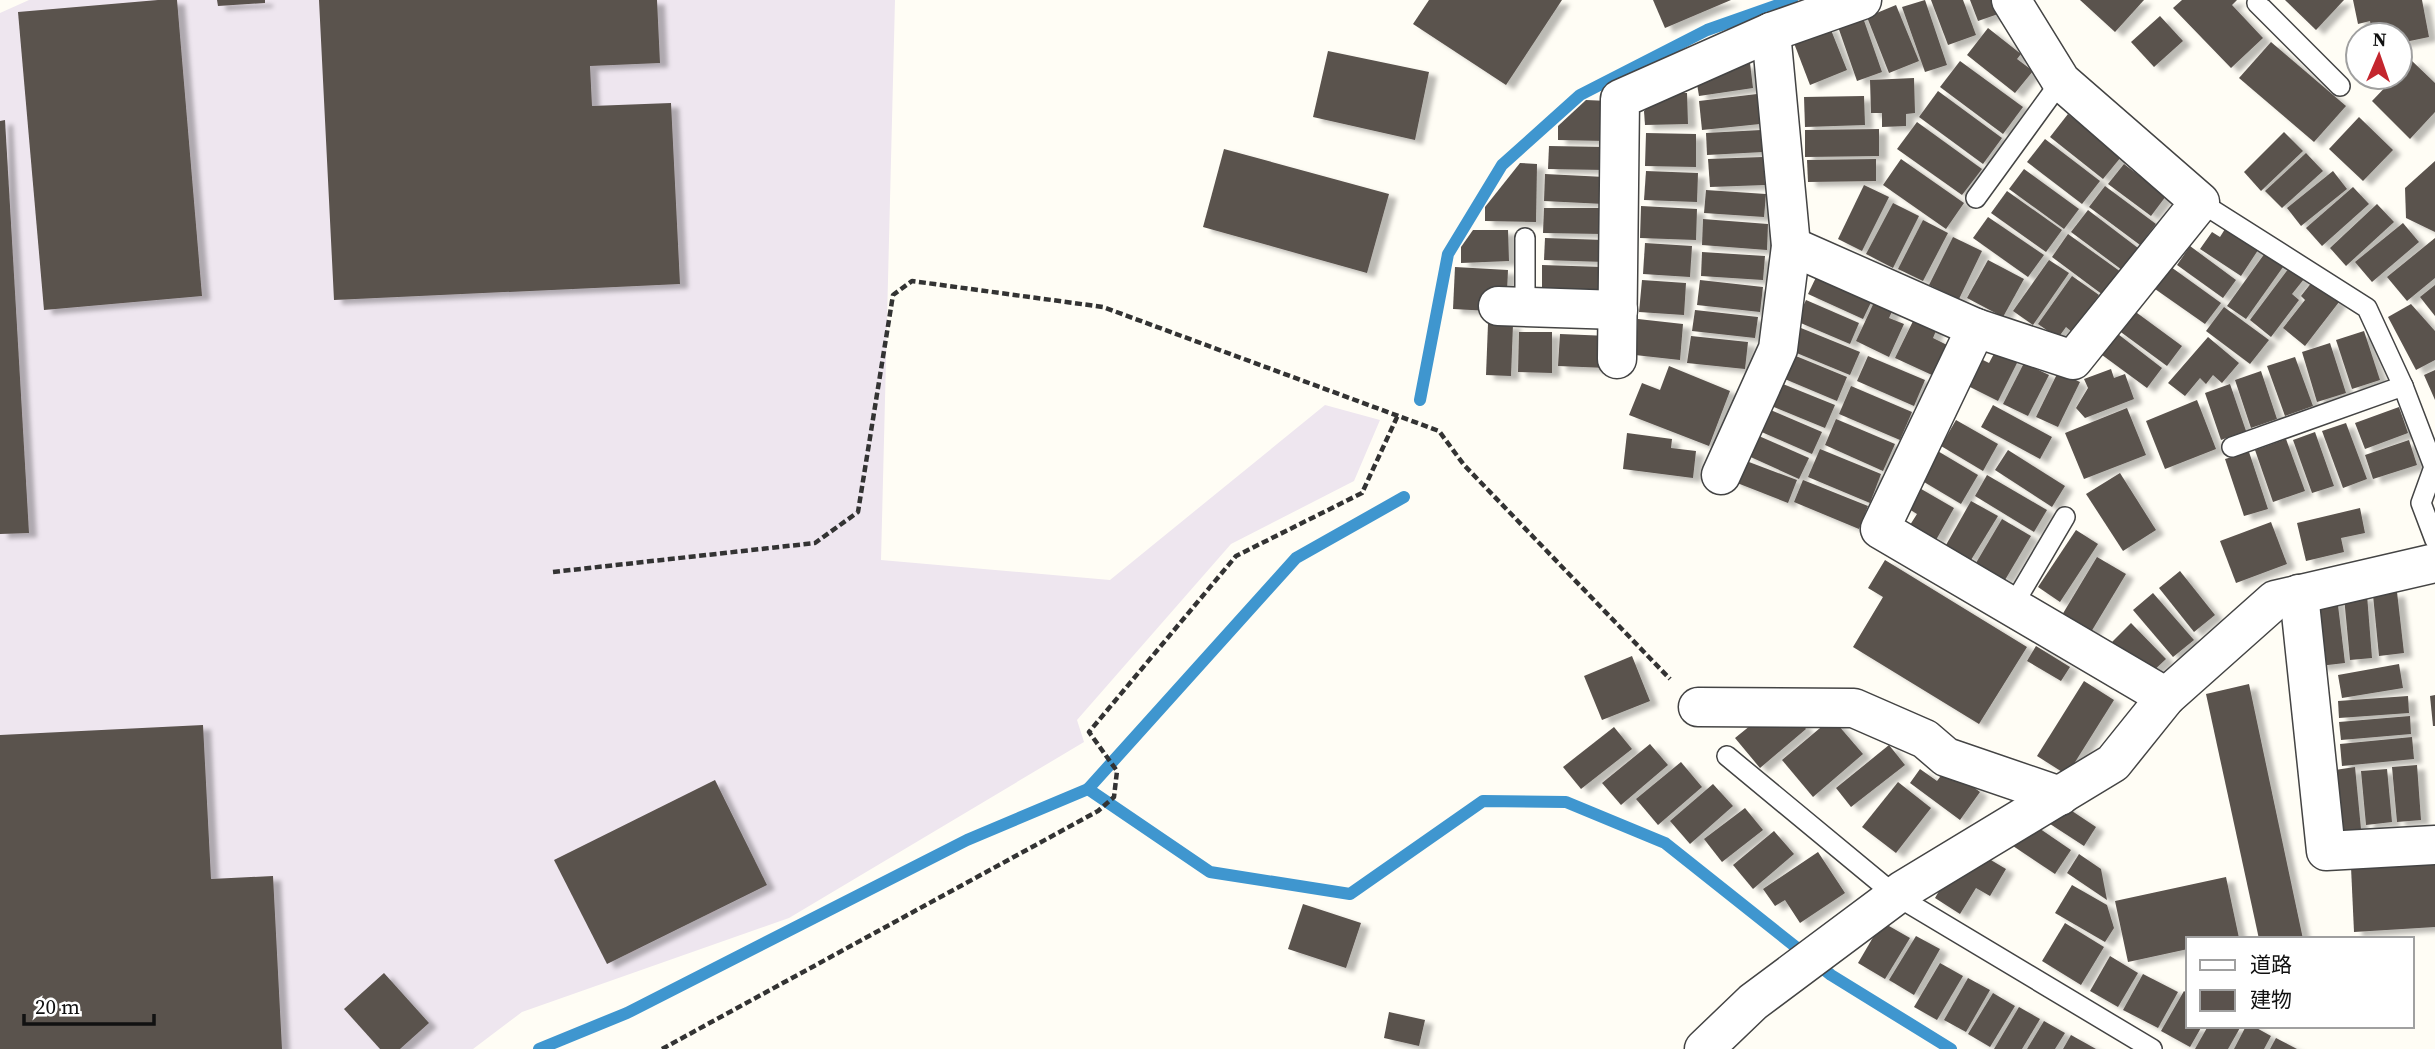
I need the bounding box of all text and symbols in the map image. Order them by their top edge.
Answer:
north arrow [2344,21,2414,91]
text: N [2372,26,2387,52]
legend [2186,937,2414,1028]
text: 道路 [2250,950,2292,979]
scale bar [24,982,154,1026]
text: 建物 [2250,985,2292,1014]
text: 20 m [35,992,80,1021]

